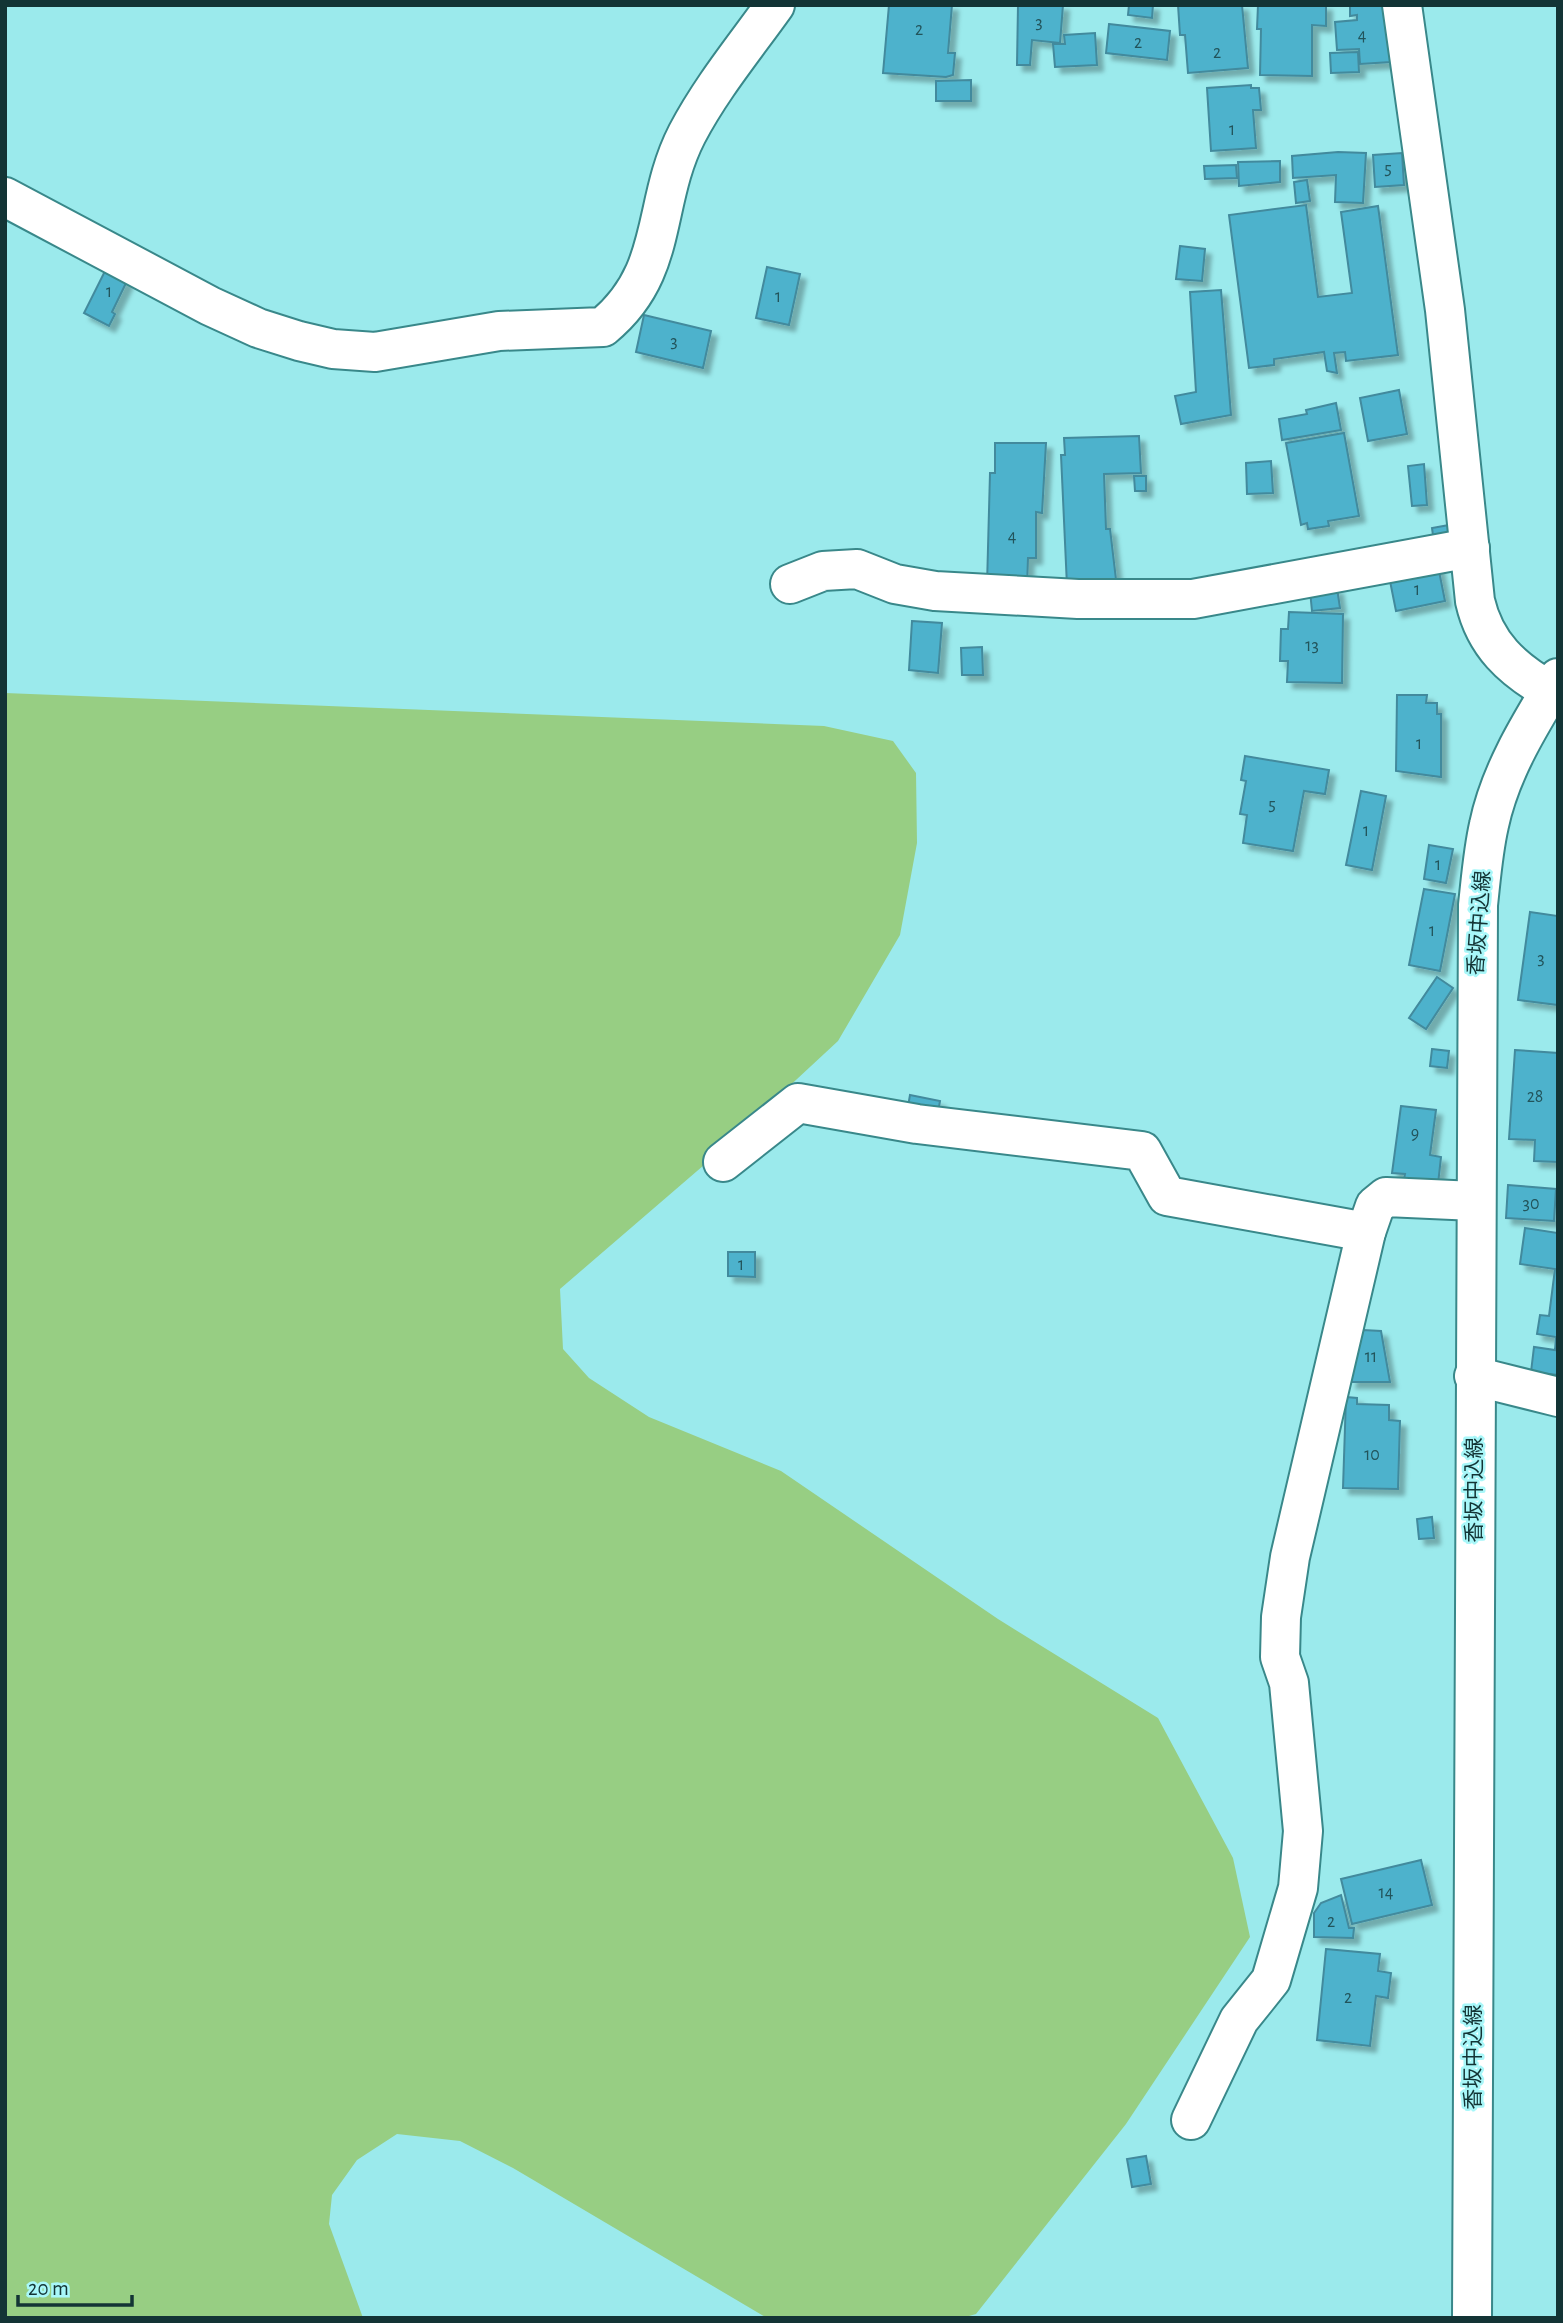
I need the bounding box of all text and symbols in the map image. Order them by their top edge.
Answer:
house number: 3 [1035,14,1043,32]
house number: 2 [915,21,923,39]
house number: 4 [1358,27,1367,45]
house number: 2 [1134,34,1142,52]
house number: 2 [1213,44,1221,62]
house number: 1 [1229,121,1235,139]
house number: 5 [1384,160,1392,178]
house number: 1 [106,283,112,301]
house number: 1 [775,288,781,306]
house number: 3 [670,333,678,351]
house number: 4 [1008,528,1017,546]
house number: 1 [1414,581,1420,599]
house number: 13 [1305,637,1319,655]
house number: 1 [1416,735,1422,753]
house number: 5 [1268,796,1276,814]
house number: 1 [1363,822,1369,840]
house number: 1 [1435,856,1441,874]
street label: 香坂中込線 [1464,870,1494,976]
house number: 1 [1429,922,1435,940]
house number: 3 [1537,950,1545,968]
house number: 28 [1527,1088,1543,1106]
house number: 9 [1411,1125,1419,1143]
house number: 30 [1523,1195,1539,1213]
house number: 1 [738,1256,744,1274]
house number: 11 [1365,1348,1377,1366]
street label: 香坂中込線 [1463,1438,1485,1543]
house number: 10 [1364,1446,1380,1464]
house number: 14 [1379,1884,1394,1902]
house number: 2 [1327,1913,1335,1931]
house number: 2 [1344,1989,1352,2007]
street label: 香坂中込線 [1462,2005,1484,2110]
scale bar [18,2264,131,2308]
text: 20 m [28,2278,69,2299]

